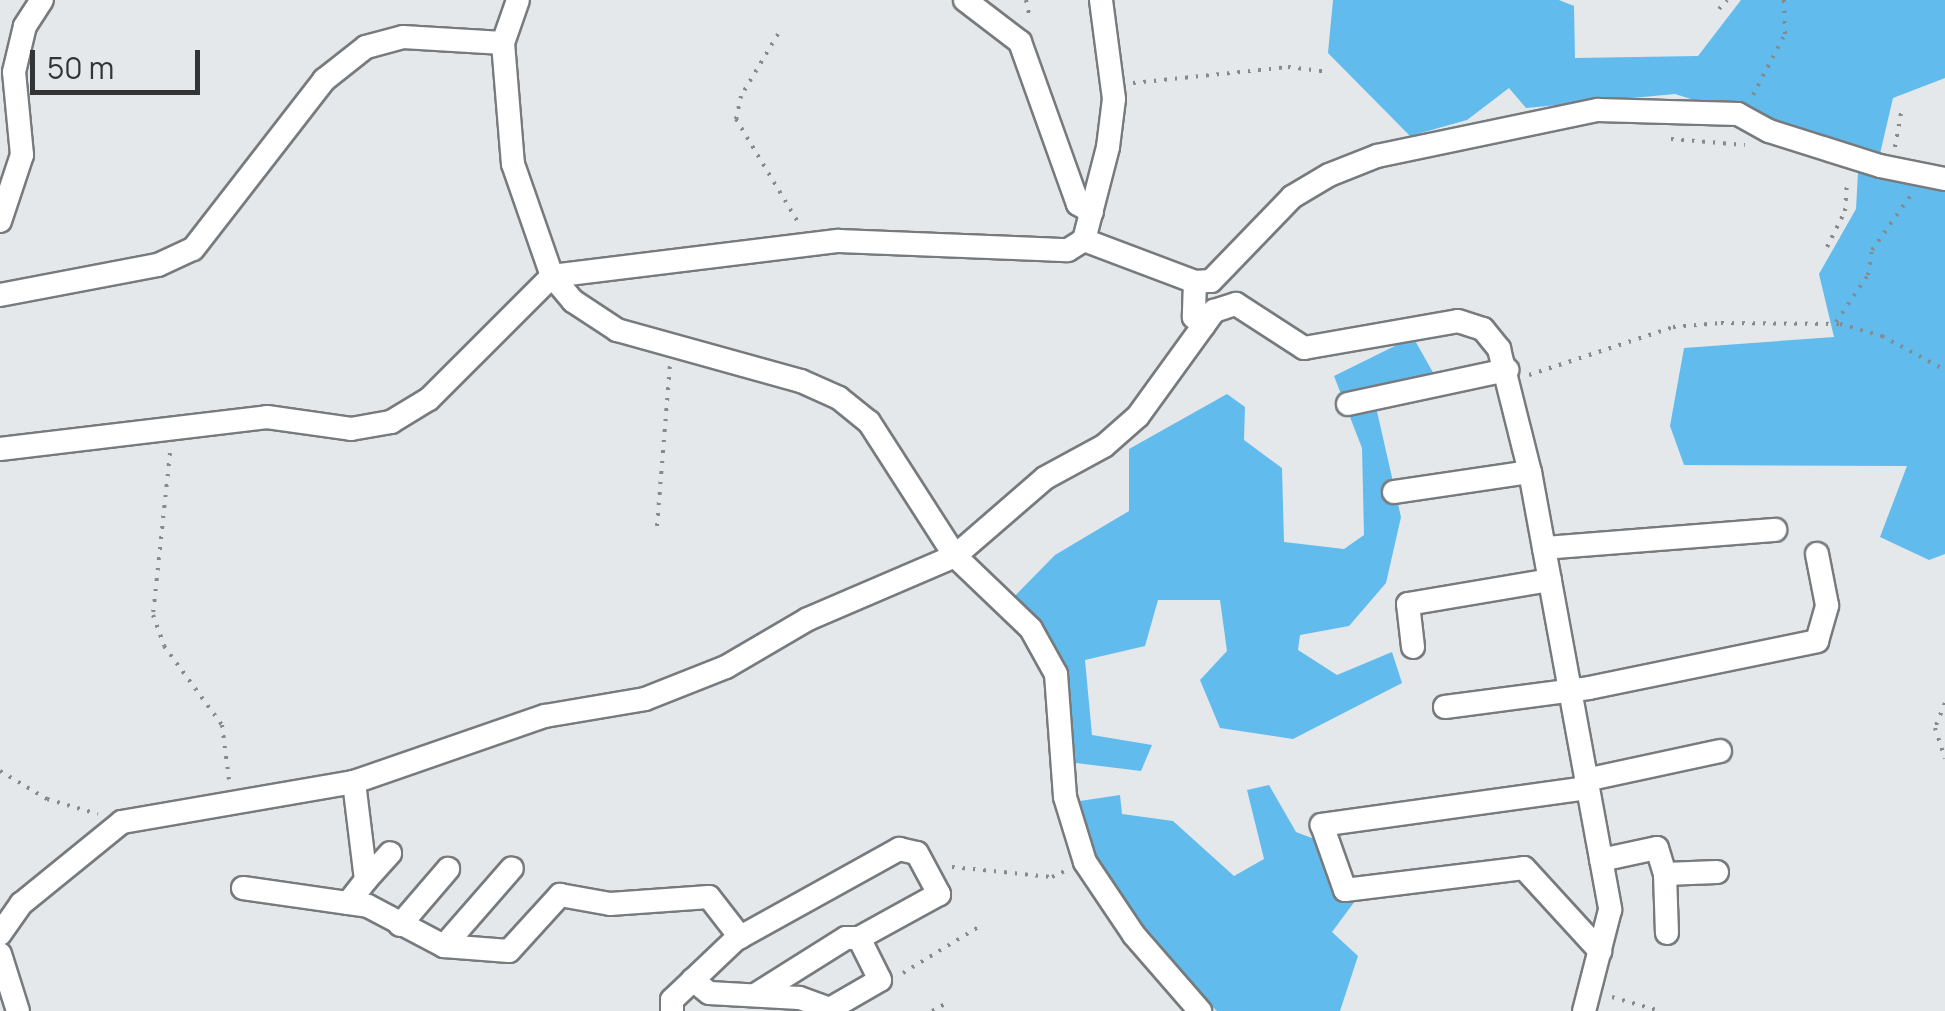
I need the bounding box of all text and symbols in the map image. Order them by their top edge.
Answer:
scale bar [35,30,205,92]
text: 50 m [47,47,114,88]

